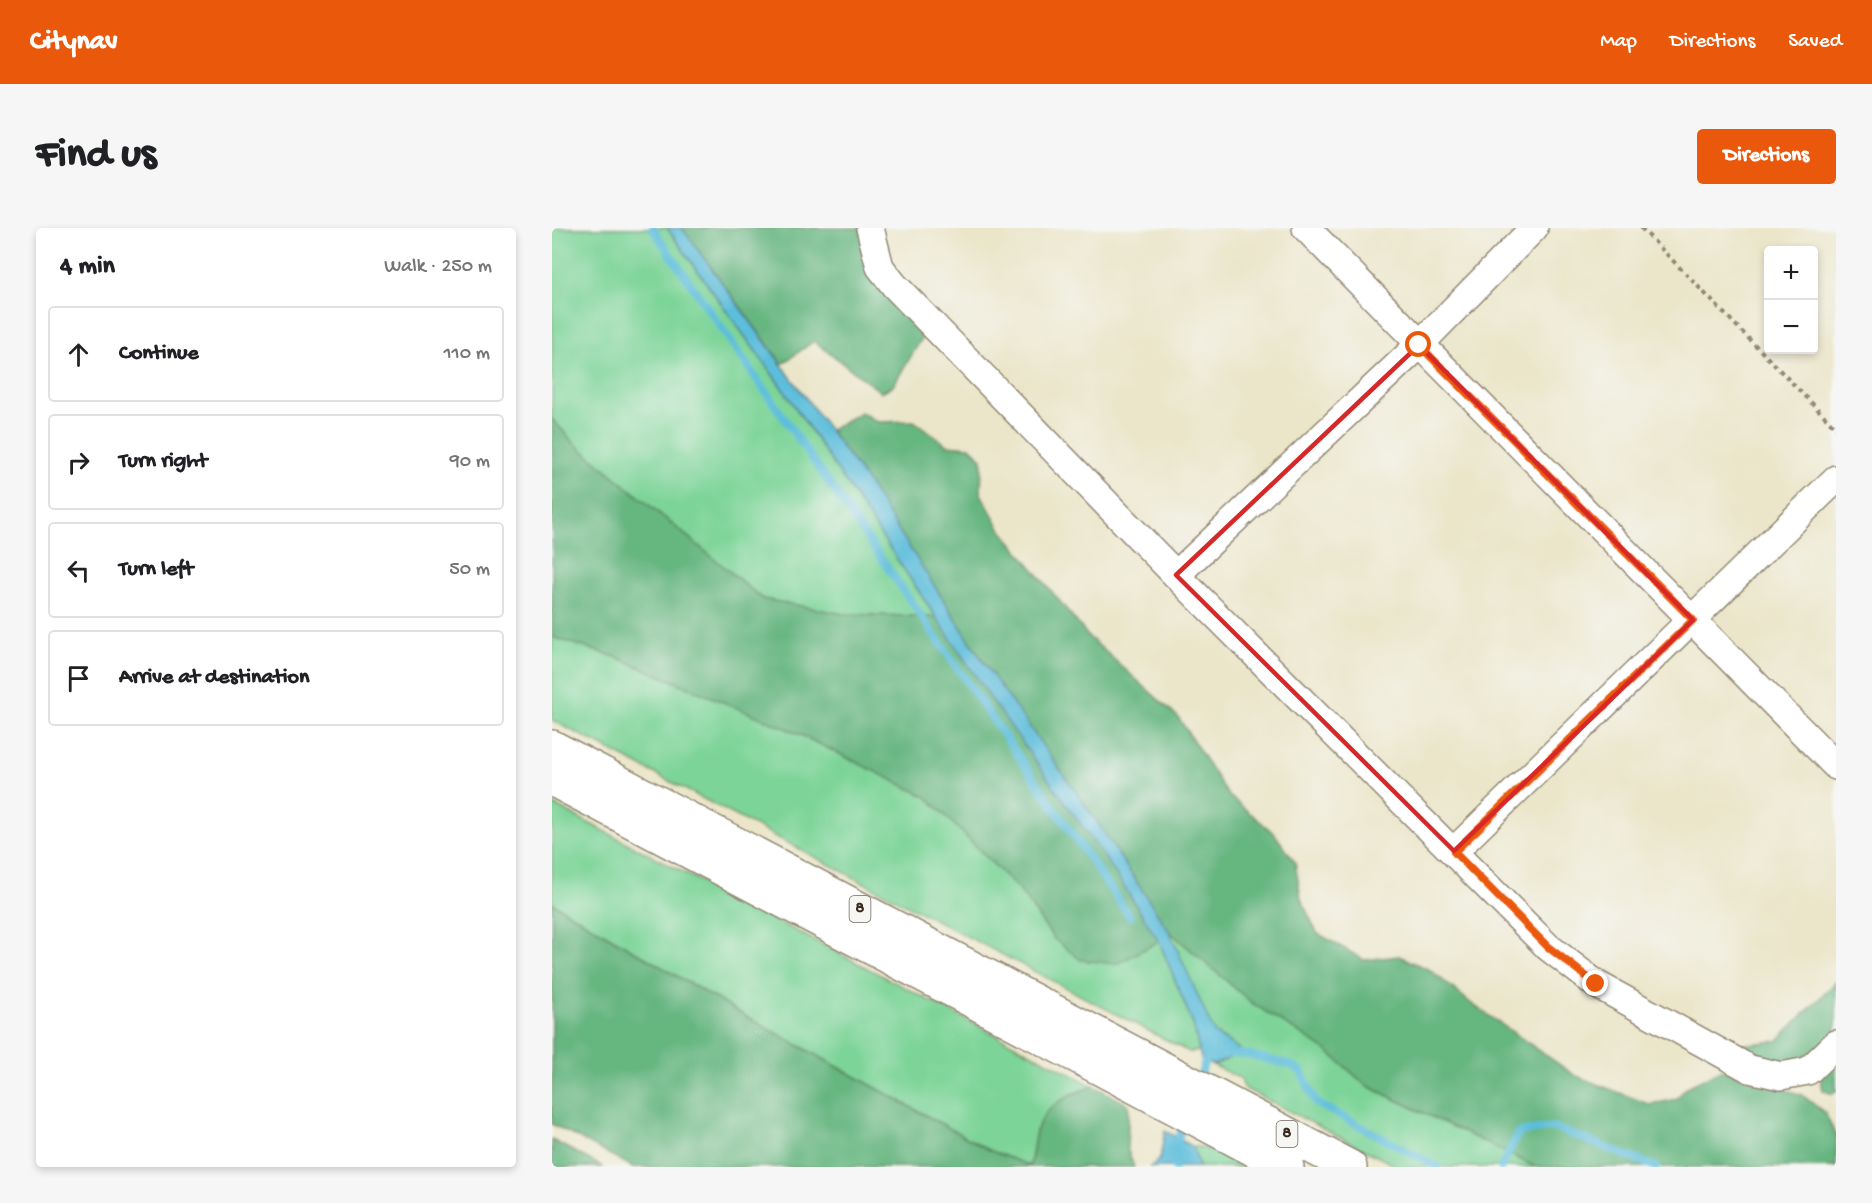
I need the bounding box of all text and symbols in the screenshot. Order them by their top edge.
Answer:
text: Citynav [30,26,118,59]
text: Map [1600,30,1637,55]
text: Directions [1670,30,1755,55]
text: Saved [1788,30,1842,55]
button: Directions [1697,129,1836,184]
text: Find us [36,132,156,181]
map controls [1764,246,1818,354]
button: + [1764,246,1818,300]
text: 4 min [60,252,115,283]
text: Walk · 250 m [384,256,492,279]
button: − [1764,300,1818,354]
route start [1405,331,1431,357]
icon: ahead [62,338,95,371]
text: Continue [119,341,199,367]
text: 110 m [444,343,490,366]
icon: right [62,446,95,479]
text: Turn right [119,449,207,475]
text: 90 m [450,451,490,474]
icon: left [62,554,95,587]
text: Turn left [119,557,193,583]
text: 50 m [449,559,490,582]
icon: arrive [62,662,95,695]
text: Arrive at destination [119,665,309,691]
road number: 8 [850,896,870,922]
route end [1582,970,1608,996]
road number: 8 [1276,1121,1298,1147]

